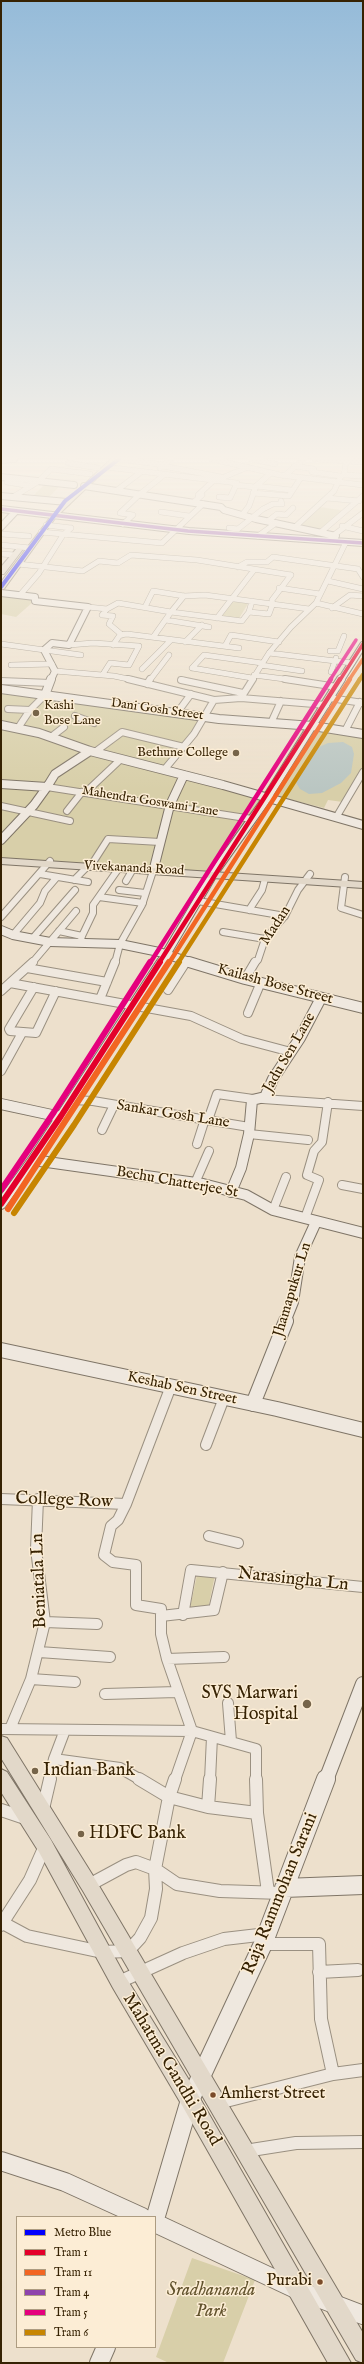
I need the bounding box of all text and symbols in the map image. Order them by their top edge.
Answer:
street label: Dani Gosh Street [110,696,204,724]
place label: Kashi Bose Lane [44,698,101,729]
marker: Kashi Bose Lane [31,708,41,718]
place label: Bethune College [137,745,228,761]
marker: Bethune College [231,748,241,758]
street label: Mahendra Goswami Lane [81,784,219,820]
street label: Vivekananda Road [83,859,185,879]
street label: Madan [257,903,295,949]
street label: Kailash Bose Street [215,961,335,1009]
street label: Jadu Sen Lane [260,1010,320,1096]
street label: Sankar Gosh Lane [115,1097,231,1133]
street label: Bechu Chatterjee St [115,1163,239,1203]
street label: Jhamapukur Ln [270,1241,316,1339]
street label: Keshab Sen Street [125,1369,239,1409]
street label: College Row [15,1489,113,1513]
street label: Beniatala Ln [28,1533,52,1629]
street label: Narasingha Ln [236,1563,350,1597]
place label: SVS Marwari Hospital [202,1683,298,1726]
marker: SVS Marwari Hospital [301,1698,313,1710]
place label: Indian Bank [43,1760,135,1782]
marker: Indian Bank [30,1766,40,1776]
street label: Raja Rammohan Sarani [239,1810,323,1978]
place label: HDFC Bank [89,1823,186,1845]
marker: HDFC Bank [76,1829,86,1839]
street label: Mahatma Gandhi Road [117,1990,225,2150]
place label: Amherst Street [220,2085,325,2105]
marker: Amherst Street [208,2090,218,2100]
legend [16,2216,156,2348]
text: Metro Blue [54,2225,111,2240]
text: Tram 1 [54,2245,88,2260]
text: Tram 11 [54,2265,92,2280]
place label: Purabi [266,2272,312,2292]
marker: Purabi [315,2277,325,2287]
park label: Sradhananda Park [167,2280,255,2322]
text: Tram 4 [54,2285,89,2300]
text: Tram 5 [54,2305,88,2320]
text: Tram 6 [54,2325,88,2340]

